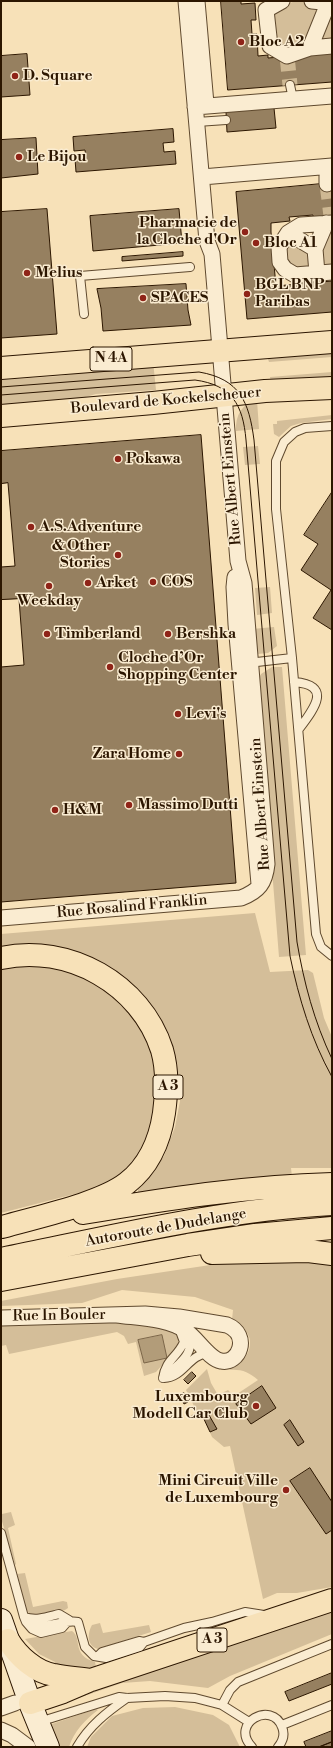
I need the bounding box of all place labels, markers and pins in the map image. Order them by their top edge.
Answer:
place label: Bloc A2 [249,33,304,51]
marker: Bloc A2 [236,37,246,47]
place label: D. Square [23,67,93,85]
marker: D. Square [10,71,20,81]
place label: Le Bijou [27,148,87,166]
marker: Le Bijou [14,152,24,162]
place label: Pharmacie de la Cloche d'Or [137,214,237,249]
marker: Pharmacie de la Cloche d'Or [240,227,250,237]
place label: Bloc A1 [264,234,317,252]
marker: Bloc A1 [251,238,261,248]
place label: Melius [35,264,82,282]
marker: Melius [22,268,32,278]
place label: BGL BNP Paribas [255,276,324,311]
place label: SPACES [151,289,208,307]
marker: BGL BNP Paribas [242,289,252,299]
marker: SPACES [138,293,148,303]
place label: Pokawa [126,450,180,468]
marker: Pokawa [113,454,123,464]
place label: A.S.Adventure [39,518,141,536]
marker: A.S.Adventure [26,522,36,532]
place label: & Other Stories [52,537,110,572]
marker: & Other Stories [113,550,123,560]
place label: COS [161,573,193,591]
place label: Arket [96,574,136,592]
marker: COS [148,577,158,587]
marker: Arket [83,578,93,588]
marker: Weekday [44,581,54,591]
place label: Weekday [17,592,81,610]
place label: Timberland [55,625,141,643]
place label: Bershka [176,625,236,643]
marker: Timberland [42,629,52,639]
marker: Bershka [163,629,173,639]
place label: Cloche d’Or Shopping Center [118,649,237,684]
marker: Cloche d’Or Shopping Center [105,662,115,672]
place label: Levi's [186,705,227,723]
marker: Levi's [173,709,183,719]
place label: Zara Home [93,745,171,763]
marker: Zara Home [174,749,184,759]
place label: Massimo Dutti [137,796,238,814]
marker: Massimo Dutti [124,800,134,810]
place label: H&M [63,801,102,819]
marker: H&M [50,805,60,815]
place label: Luxembourg Modell Car Club [132,1388,248,1423]
marker: Luxembourg Modell Car Club [251,1401,261,1411]
place label: Mini Circuit Ville de Luxembourg [158,1472,278,1507]
marker: Mini Circuit Ville de Luxembourg [281,1485,291,1495]

